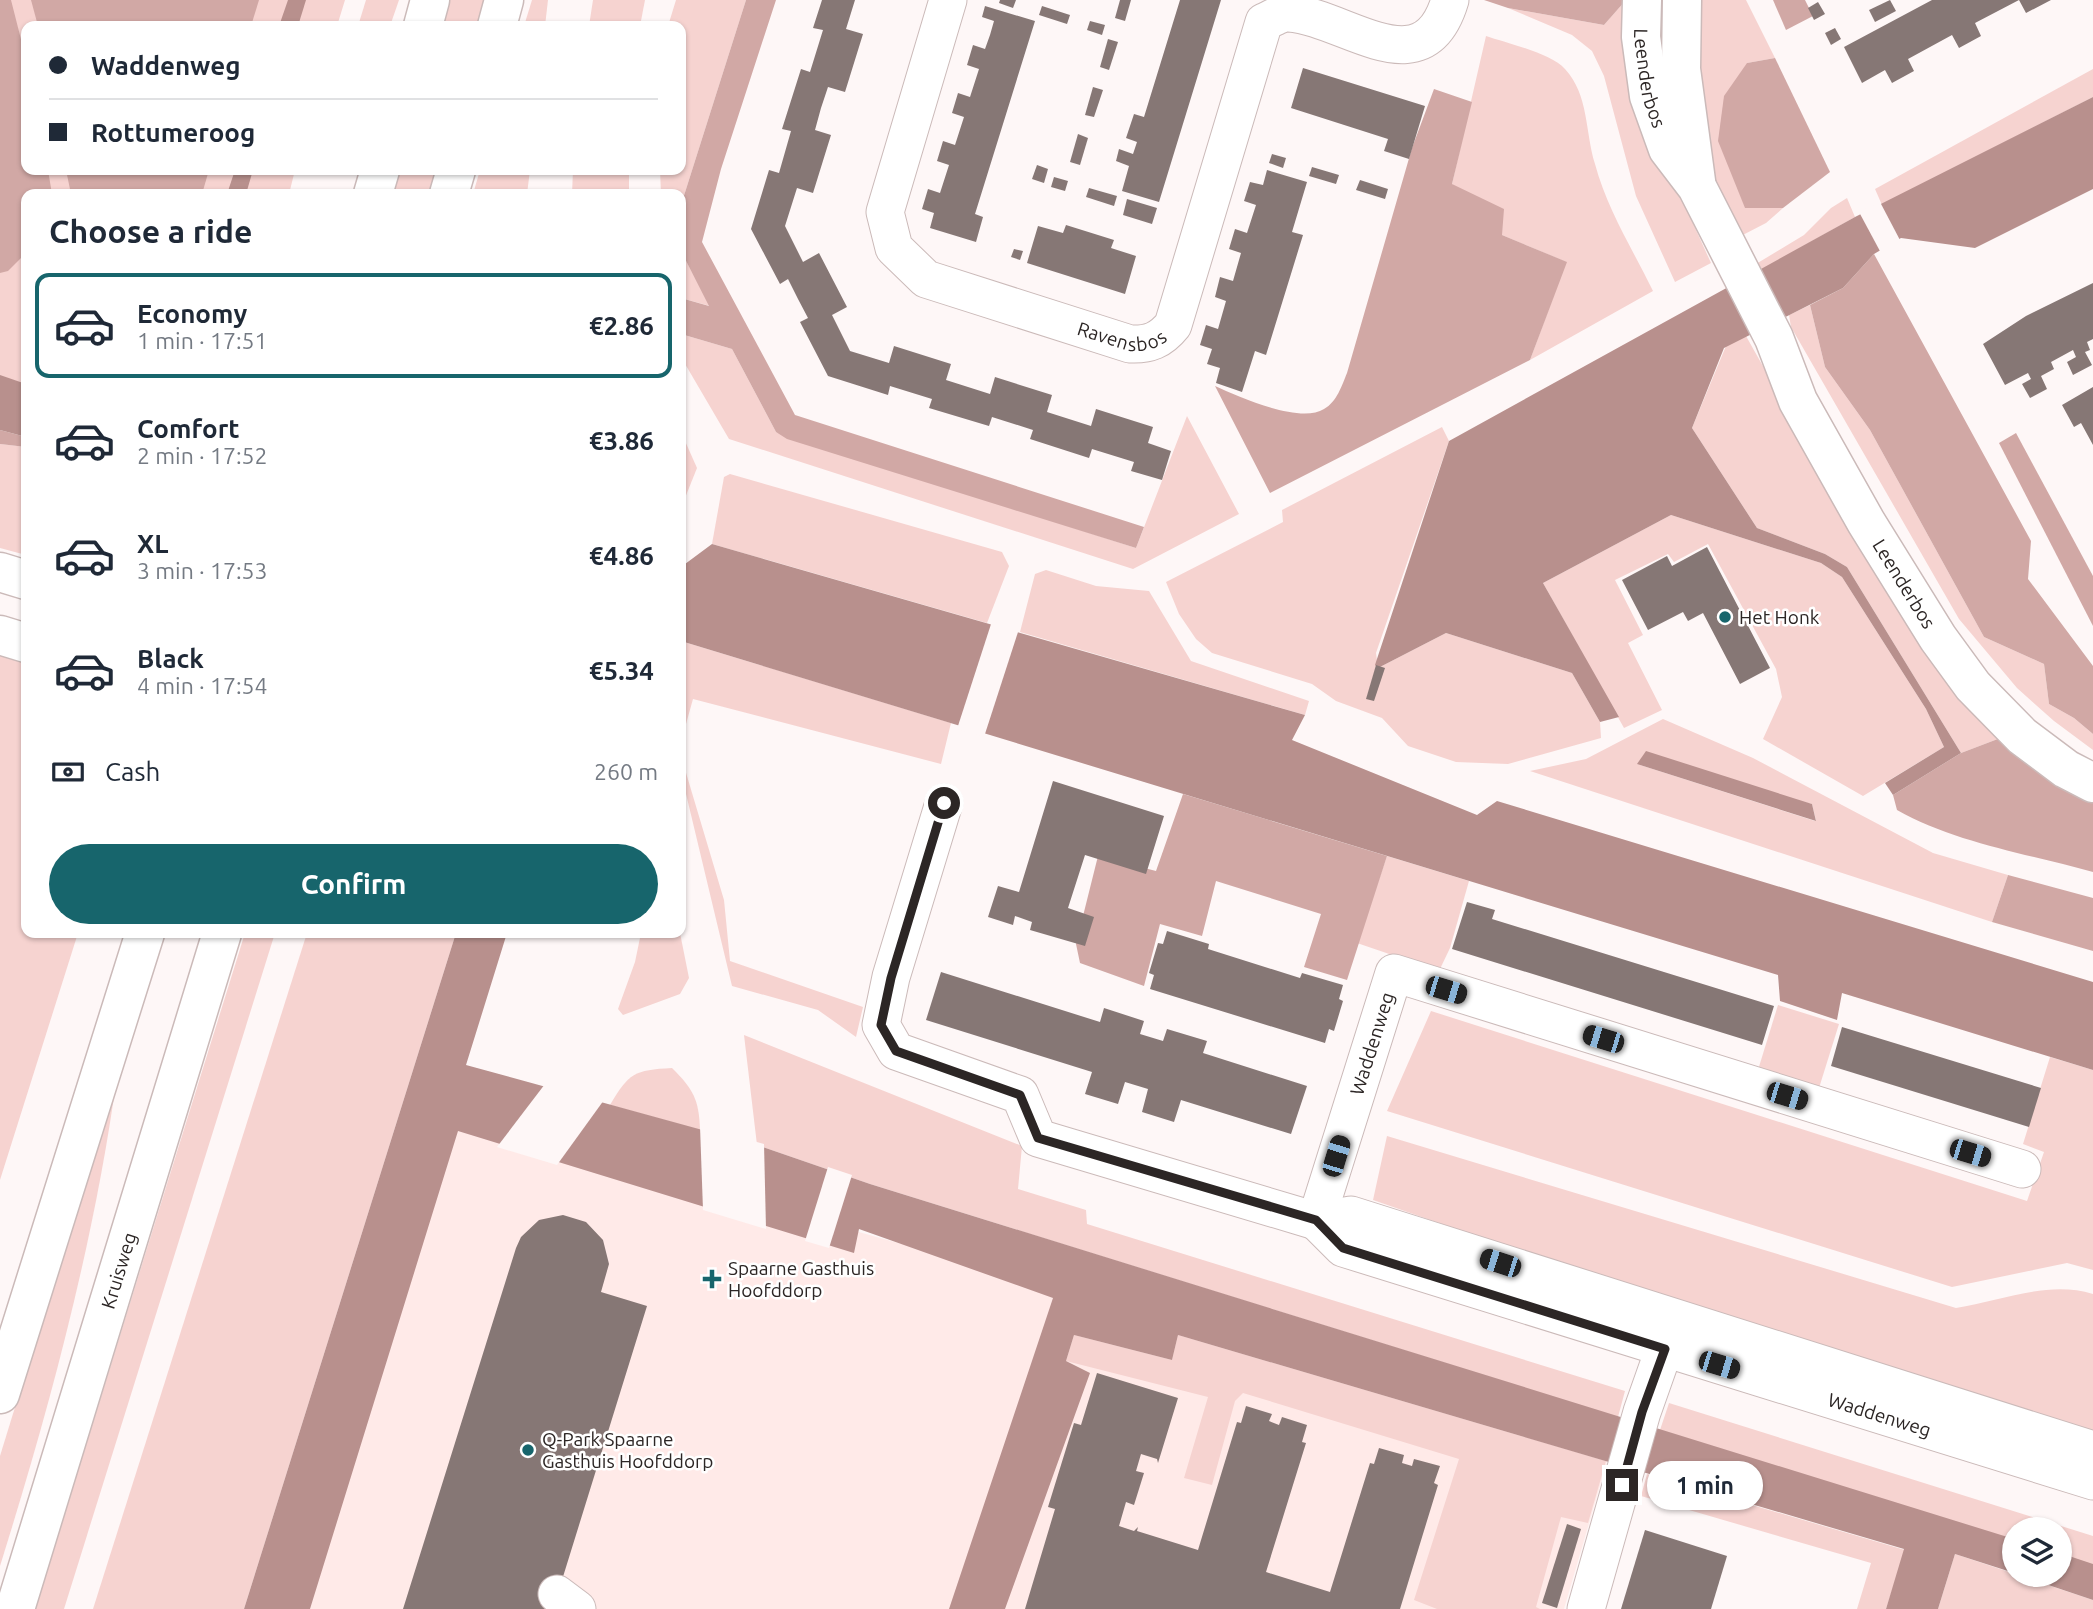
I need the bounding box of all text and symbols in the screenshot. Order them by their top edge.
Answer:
street label: Leenderbos [1630,28,1670,131]
text: Waddenweg [91,51,240,80]
text: Rottumeroog [91,118,255,147]
text: Choose a ride [49,213,252,249]
icon: car [53,294,116,357]
text: Economy [137,299,247,328]
text: €2.86 [589,311,654,340]
street label: Ravensbos [1075,317,1171,355]
text: 1 min · 17:51 [137,328,268,353]
icon: car [53,409,116,472]
text: Comfort [137,414,240,443]
text: €3.86 [589,426,654,455]
text: 2 min · 17:52 [137,443,268,468]
icon: car [53,524,116,587]
text: XL [137,529,168,558]
street label: Leenderbos [1868,535,1940,632]
text: €4.86 [589,541,654,570]
text: 3 min · 17:53 [137,558,268,583]
place label: Het Honk [1739,606,1820,628]
marker: Het Honk [1717,609,1733,625]
icon: car [53,639,116,702]
text: Black [137,644,204,673]
text: €5.34 [589,656,654,685]
text: 4 min · 17:54 [137,673,268,698]
icon: cash [49,753,87,791]
text: Cash [105,757,160,786]
text: 260 m [594,759,658,784]
route start [928,787,960,819]
button: Confirm [49,844,658,924]
car [1423,974,1470,1006]
street label: Waddenweg [1345,989,1398,1098]
car [1580,1023,1627,1055]
car [1764,1080,1811,1112]
car [1320,1133,1353,1179]
car [1947,1137,1994,1169]
street label: Kruisweg [97,1230,141,1311]
car [1477,1247,1524,1279]
place label: Spaarne Gasthuis Hoofddorp [728,1257,874,1301]
marker: Spaarne Gasthuis Hoofddorp [702,1269,722,1289]
car [1696,1349,1743,1381]
street label: Waddenweg [1825,1388,1934,1441]
place label: Q-Park Spaarne Gasthuis Hoofddorp [542,1428,713,1472]
marker: Q-Park Spaarne Gasthuis Hoofddorp [520,1442,536,1458]
callout: 1 min [1646,1460,1762,1510]
route end [1606,1469,1638,1501]
text: 1 min [1676,1473,1734,1498]
map controls [2002,1517,2072,1587]
button: layers [2002,1517,2072,1587]

